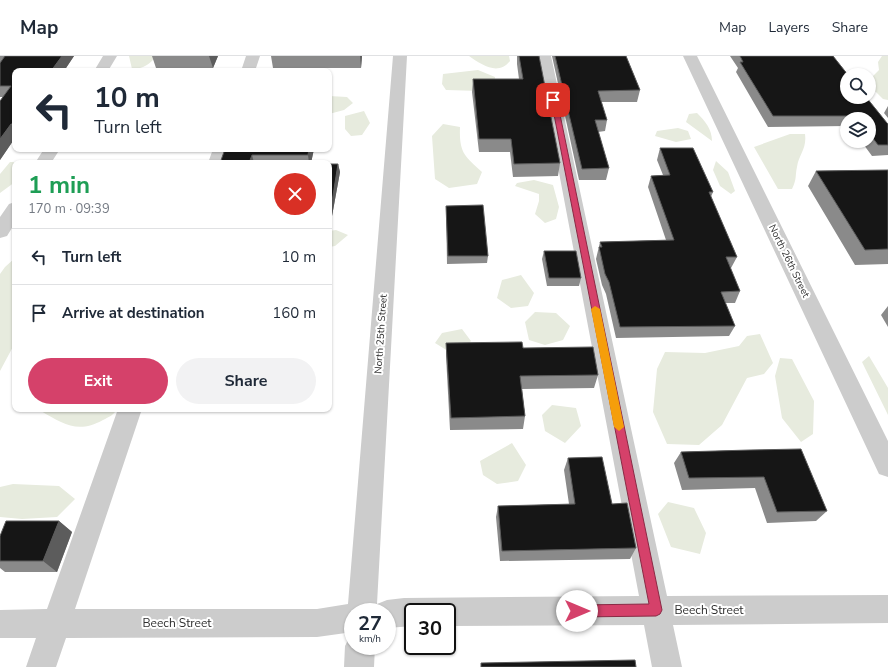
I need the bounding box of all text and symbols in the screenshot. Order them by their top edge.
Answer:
text: Map [20,15,58,41]
text: Map [719,18,746,37]
text: Layers [768,18,810,37]
text: Share [832,18,868,37]
map controls [840,68,876,148]
button: search [840,68,876,104]
text: 10 m [94,79,160,117]
pin [536,83,570,117]
icon: left [28,84,80,136]
icon: arrive [542,89,564,111]
button: layers [840,112,876,148]
text: Turn left [94,115,162,139]
text: 1 min [28,169,90,201]
button: close [274,173,316,215]
text: 170 m · 09:39 [28,200,110,218]
street label: North 26th Street [765,222,813,300]
icon: left [28,246,50,268]
text: Turn left [62,247,121,267]
text: 10 m [281,247,316,267]
street label: North 25th Street [371,293,391,374]
icon: arrive [28,302,50,324]
text: Arrive at destination [62,303,205,323]
text: 160 m [272,303,316,323]
button: Exit [28,358,168,404]
button: Share [176,358,316,404]
position arrow [556,590,598,632]
street label: Beech Street [674,602,744,618]
speed limit sign: 30 [404,603,456,655]
text: 27 [358,610,382,637]
street label: Beech Street [142,615,212,631]
text: km/h [359,632,381,646]

